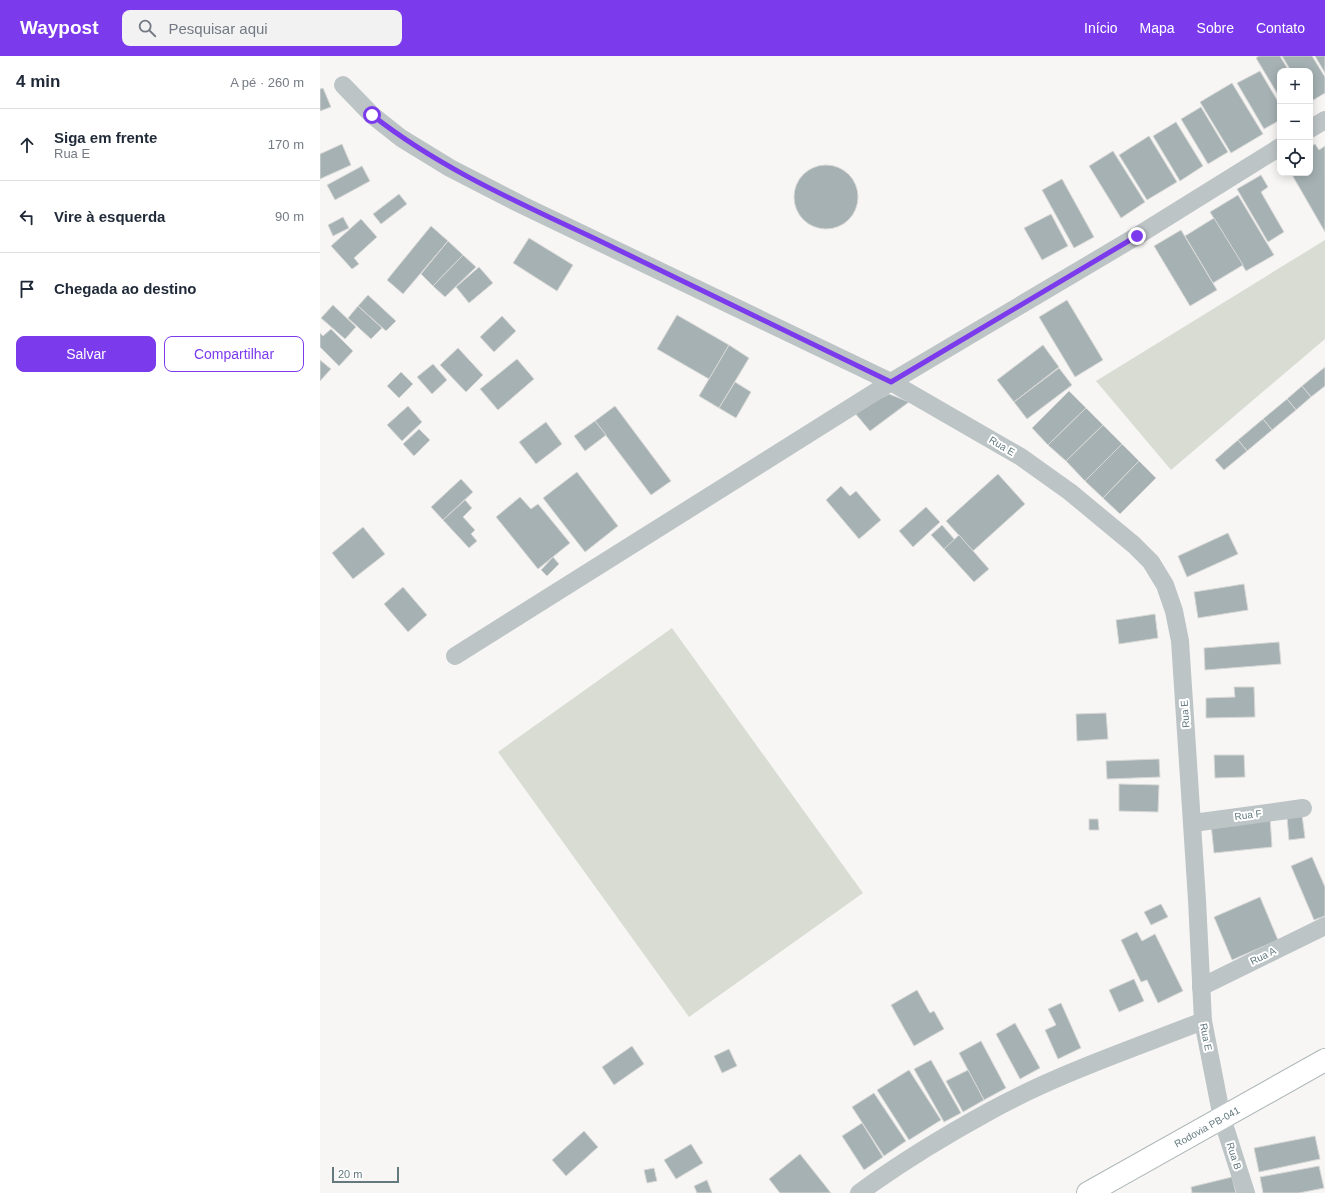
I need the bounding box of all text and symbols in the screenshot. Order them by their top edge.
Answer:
search box [122,10,402,46]
text: Waypost [20,17,98,38]
icon: search [136,17,158,39]
text: Pesquisar aqui [168,20,268,37]
text: Início [1084,20,1118,36]
text: Mapa [1140,20,1175,36]
text: Sobre [1197,20,1234,36]
text: Contato [1256,20,1305,36]
map controls [1277,68,1313,176]
button: + [1277,68,1313,104]
text: 4 min [16,72,60,91]
text: A pé · 260 m [230,75,304,90]
button: − [1277,104,1313,140]
route start [363,106,381,124]
text: Siga em frente [54,129,157,146]
icon: ahead [16,134,38,156]
text: 170 m [268,137,304,152]
button: locate [1277,140,1313,176]
text: Rua E [54,146,90,161]
icon: left [16,206,38,228]
text: Vire à esquerda [54,208,165,225]
text: 90 m [275,209,304,224]
route end [1128,227,1146,245]
icon: arrive [16,278,38,300]
text: Chegada ao destino [54,280,197,297]
button: Salvar [16,336,156,372]
button: Compartilhar [164,336,304,372]
street label: Rua E [987,434,1017,458]
street label: Rua E [1179,699,1191,728]
street label: Rua F [1234,808,1262,822]
street label: Rua A [1248,945,1278,967]
street label: Rua E [1198,1022,1214,1052]
street label: Rodovia PB-041 [1172,1104,1242,1149]
street label: Rua B [1224,1141,1244,1171]
scale bar [332,1165,399,1184]
text: 20 m [338,1168,362,1180]

